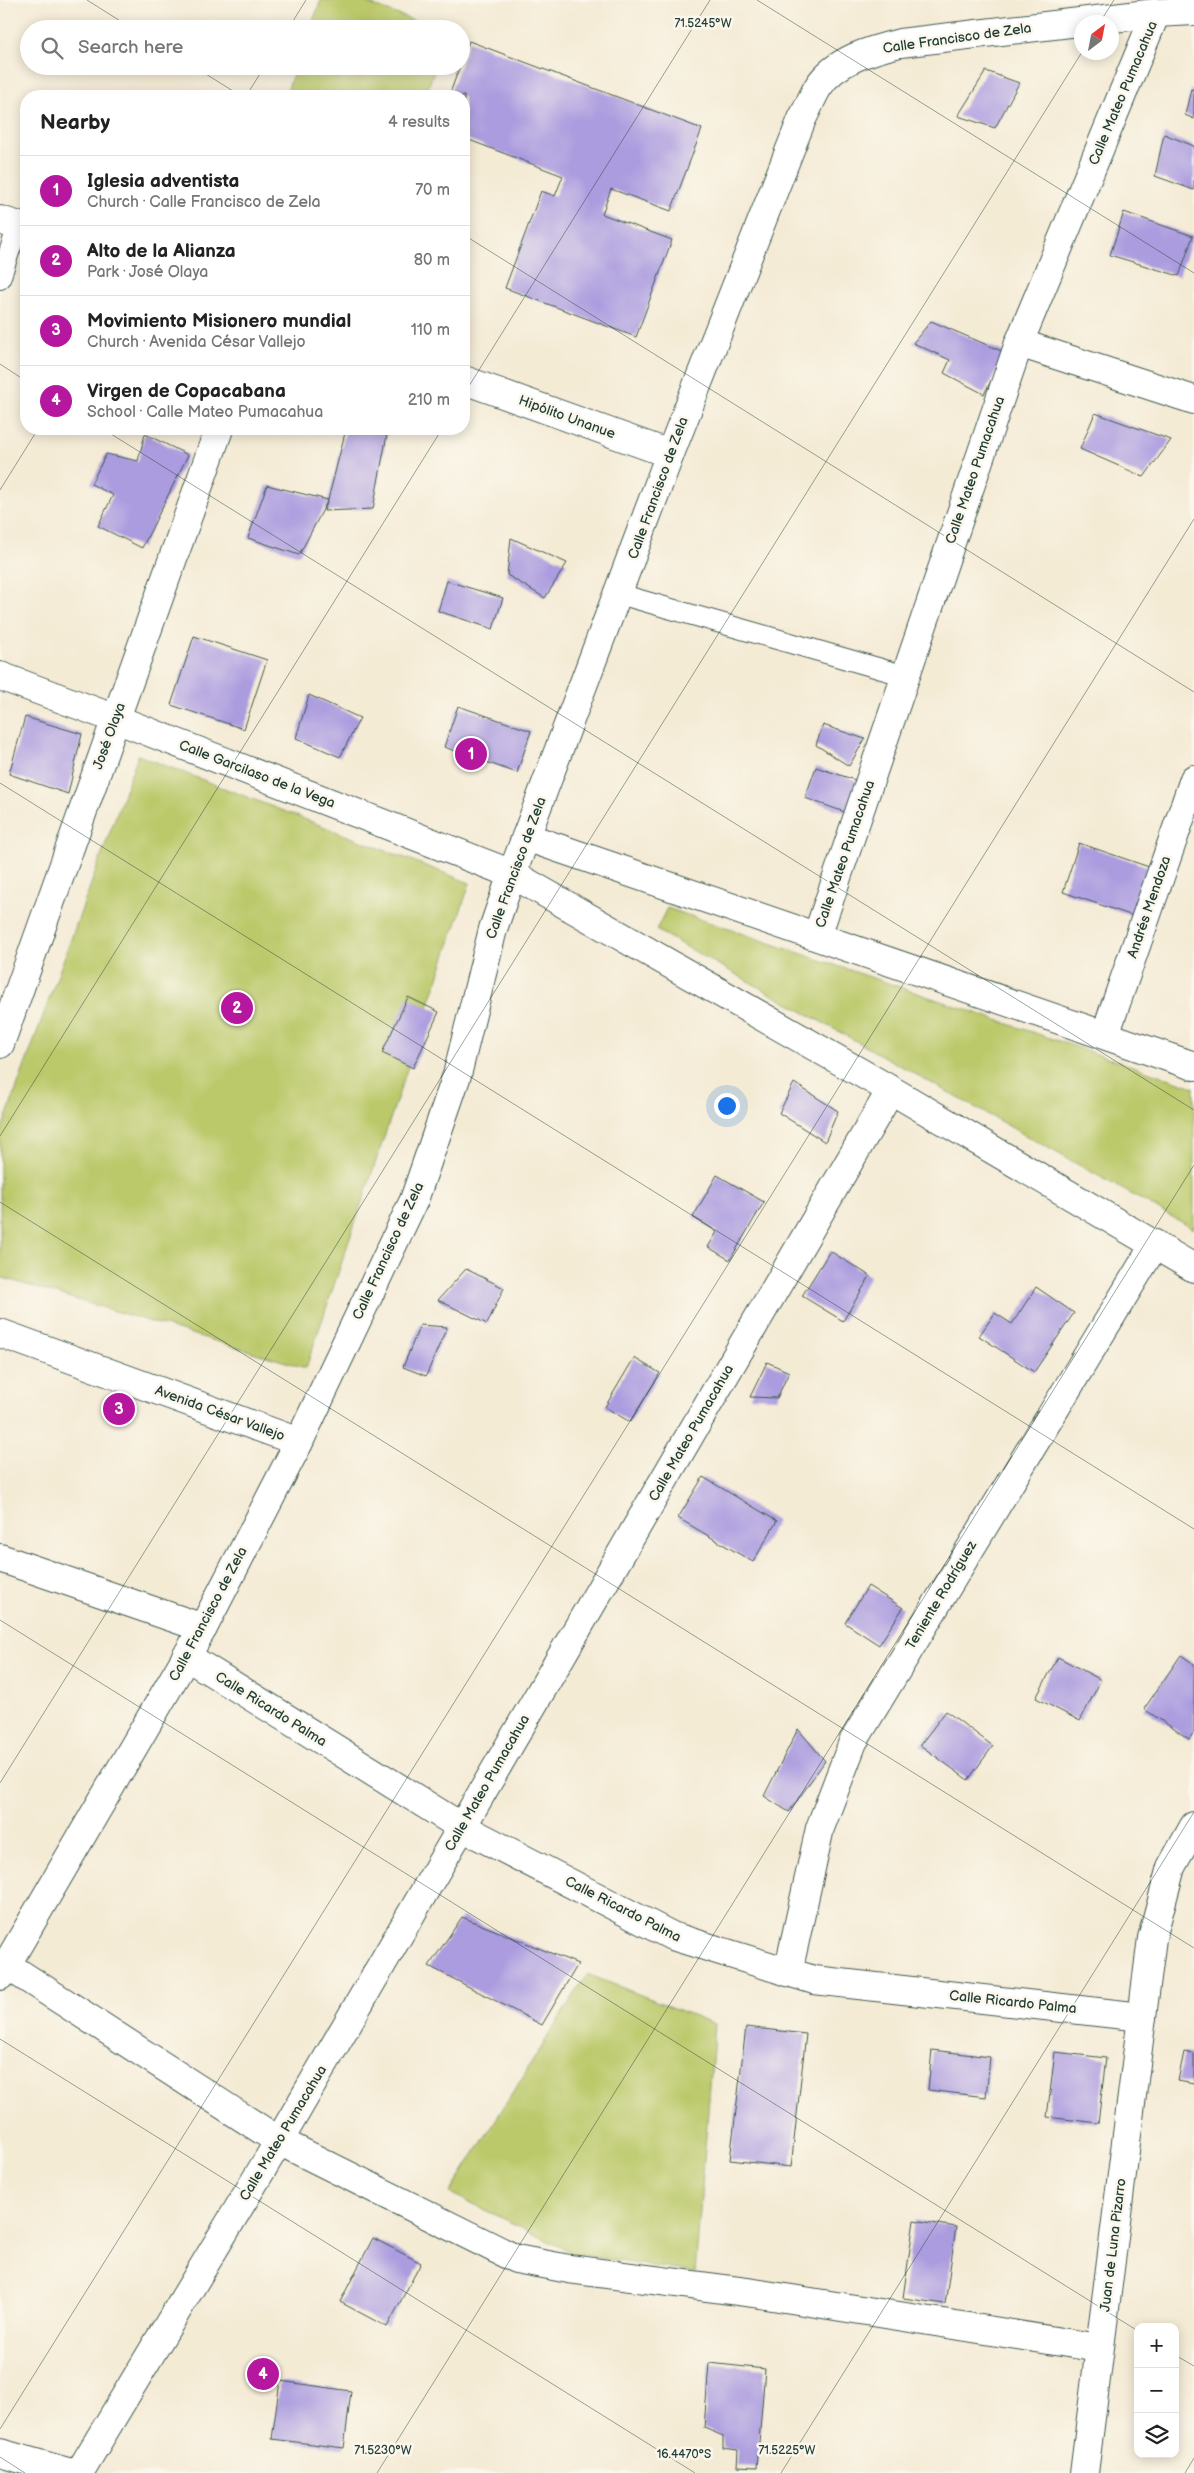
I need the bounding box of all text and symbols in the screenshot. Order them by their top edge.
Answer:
north arrow [1074,15,1119,60]
text: 71.5245°W [674,16,732,31]
street label: Calle Mateo Pumacahua [1085,18,1161,168]
street label: Calle Francisco de Zela [882,19,1032,57]
search box [20,20,470,75]
icon: search [38,34,66,62]
text: Search here [78,36,183,59]
text: Nearby [40,110,110,135]
text: 4 results [388,113,450,132]
text: Iglesia adventista [87,170,240,193]
text: 1 [53,181,59,200]
text: 70 m [415,181,450,200]
text: Church · Calle Francisco de Zela [87,193,321,212]
text: Alto de la Alianza [87,240,236,263]
text: 2 [51,251,61,270]
text: 80 m [414,251,450,270]
text: Park · José Olaya [87,263,208,282]
text: Movimiento Misionero mundial [87,310,351,333]
text: 3 [51,321,61,340]
text: 110 m [411,321,450,340]
text: Church · Avenida César Vallejo [87,333,306,352]
text: Virgen de Copacabana [87,380,286,403]
text: 4 [51,391,61,410]
text: 210 m [408,391,450,410]
street label: Hipólito Unanue [516,392,618,442]
street label: Calle Mateo Pumacahua [942,394,1008,546]
text: School · Calle Mateo Pumacahua [87,403,323,422]
street label: Calle Francisco de Zela [624,415,692,561]
street label: José Olaya [89,700,129,772]
pin: 1 [455,735,487,773]
street label: Calle Garcilaso de la Vega [176,736,338,812]
street label: Calle Mateo Pumacahua [812,778,878,930]
street label: Calle Francisco de Zela [482,795,550,941]
street label: Andrés Mendoza [1124,854,1174,960]
pin: 2 [221,989,253,1027]
your location [714,1093,740,1119]
street label: Calle Francisco de Zela [349,1179,427,1322]
street label: Calle Mateo Pumacahua [645,1362,737,1504]
street label: Avenida César Vallejo [153,1382,287,1444]
pin: 3 [103,1390,135,1428]
street label: Teniente Rodríguez [902,1537,980,1652]
street label: Calle Francisco de Zela [165,1544,251,1684]
street label: Calle Ricardo Palma [212,1668,330,1750]
street label: Calle Mateo Pumacahua [441,1712,533,1854]
street label: Calle Ricardo Palma [562,1872,684,1946]
street label: Calle Ricardo Palma [948,1987,1078,2017]
street label: Calle Mateo Pumacahua [236,2062,330,2204]
street label: Juan de Luna Pizarro [1096,2177,1130,2313]
map controls [1134,2323,1179,2458]
button: + [1134,2323,1179,2368]
pin: 4 [247,2355,279,2393]
button: − [1134,2368,1179,2413]
button: layers [1134,2413,1179,2458]
text: 71.5230°W [354,2443,412,2458]
text: 71.5225°W [758,2443,816,2458]
text: 16.4470°S [657,2447,711,2462]

